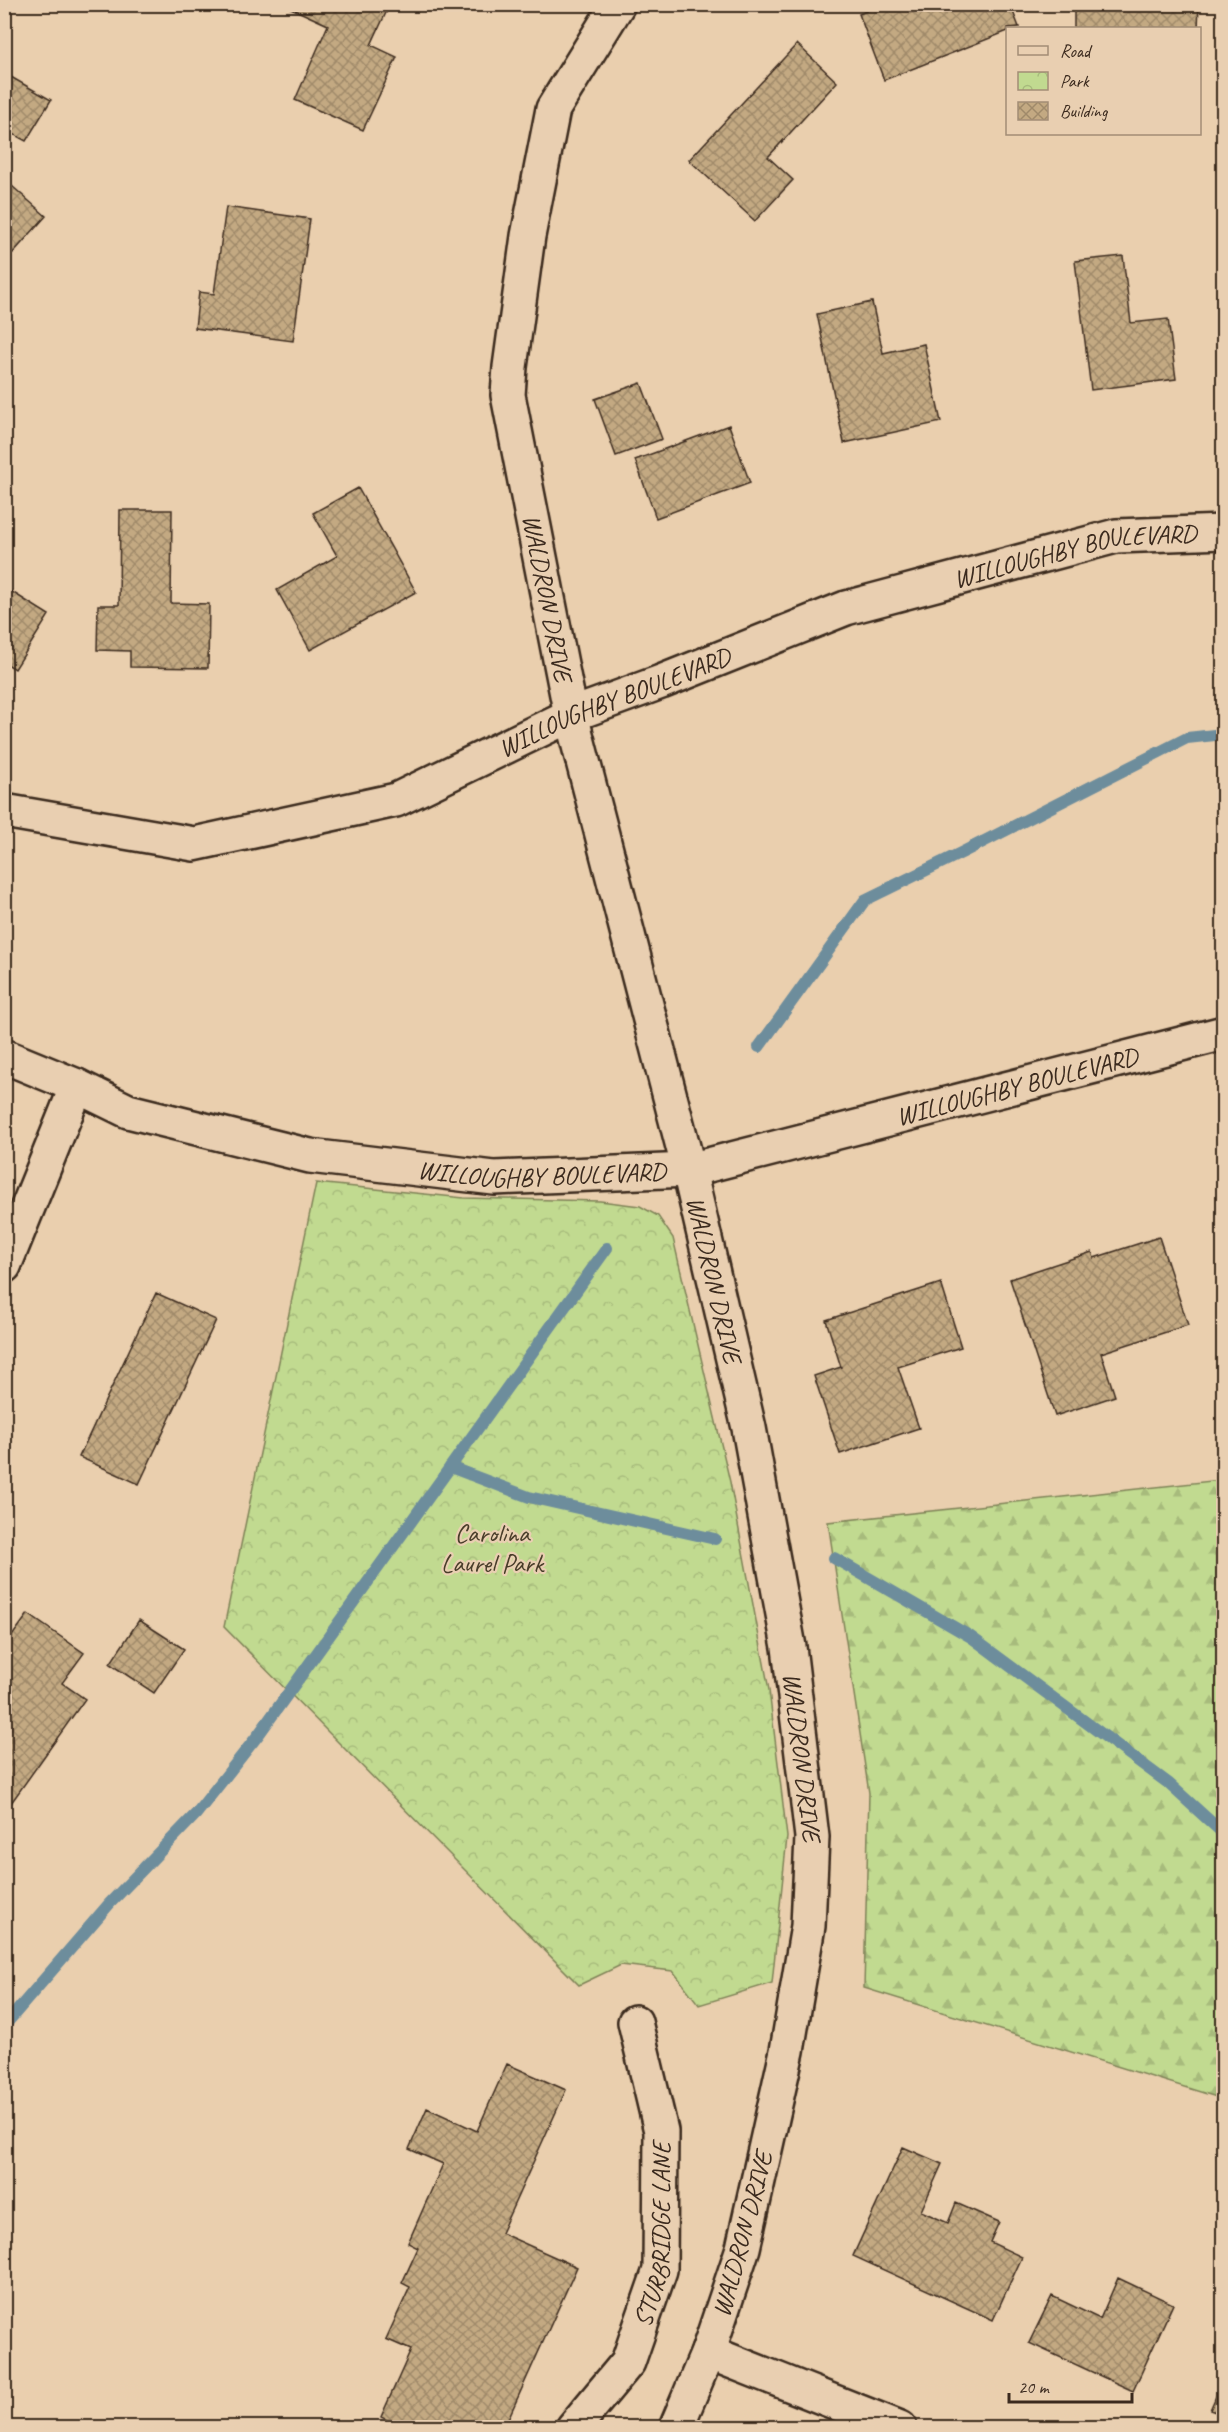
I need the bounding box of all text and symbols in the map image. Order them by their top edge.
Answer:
legend [1006,27,1201,135]
text: Road [1060,40,1093,62]
text: Park [1060,70,1090,92]
text: Building [1060,100,1109,122]
street label: WALDRON DRIVE [515,512,581,688]
street label: WILLOUGHBY BOULEVARD [950,517,1200,596]
street label: WILLOUGHBY BOULEVARD [493,639,738,765]
street label: WILLOUGHBY BOULEVARD [893,1039,1144,1133]
street label: WILLOUGHBY BOULEVARD [416,1153,669,1195]
street label: WALDRON DRIVE [679,1193,750,1369]
park label: Carolina Laurel Park [441,1517,545,1580]
street label: WALDRON DRIVE [775,1671,829,1847]
street label: STURBRIDGE LANE [626,2138,678,2331]
street label: WALDRON DRIVE [705,2145,781,2320]
scale bar [1009,2366,1132,2404]
text: 20 m [1018,2376,1051,2398]

